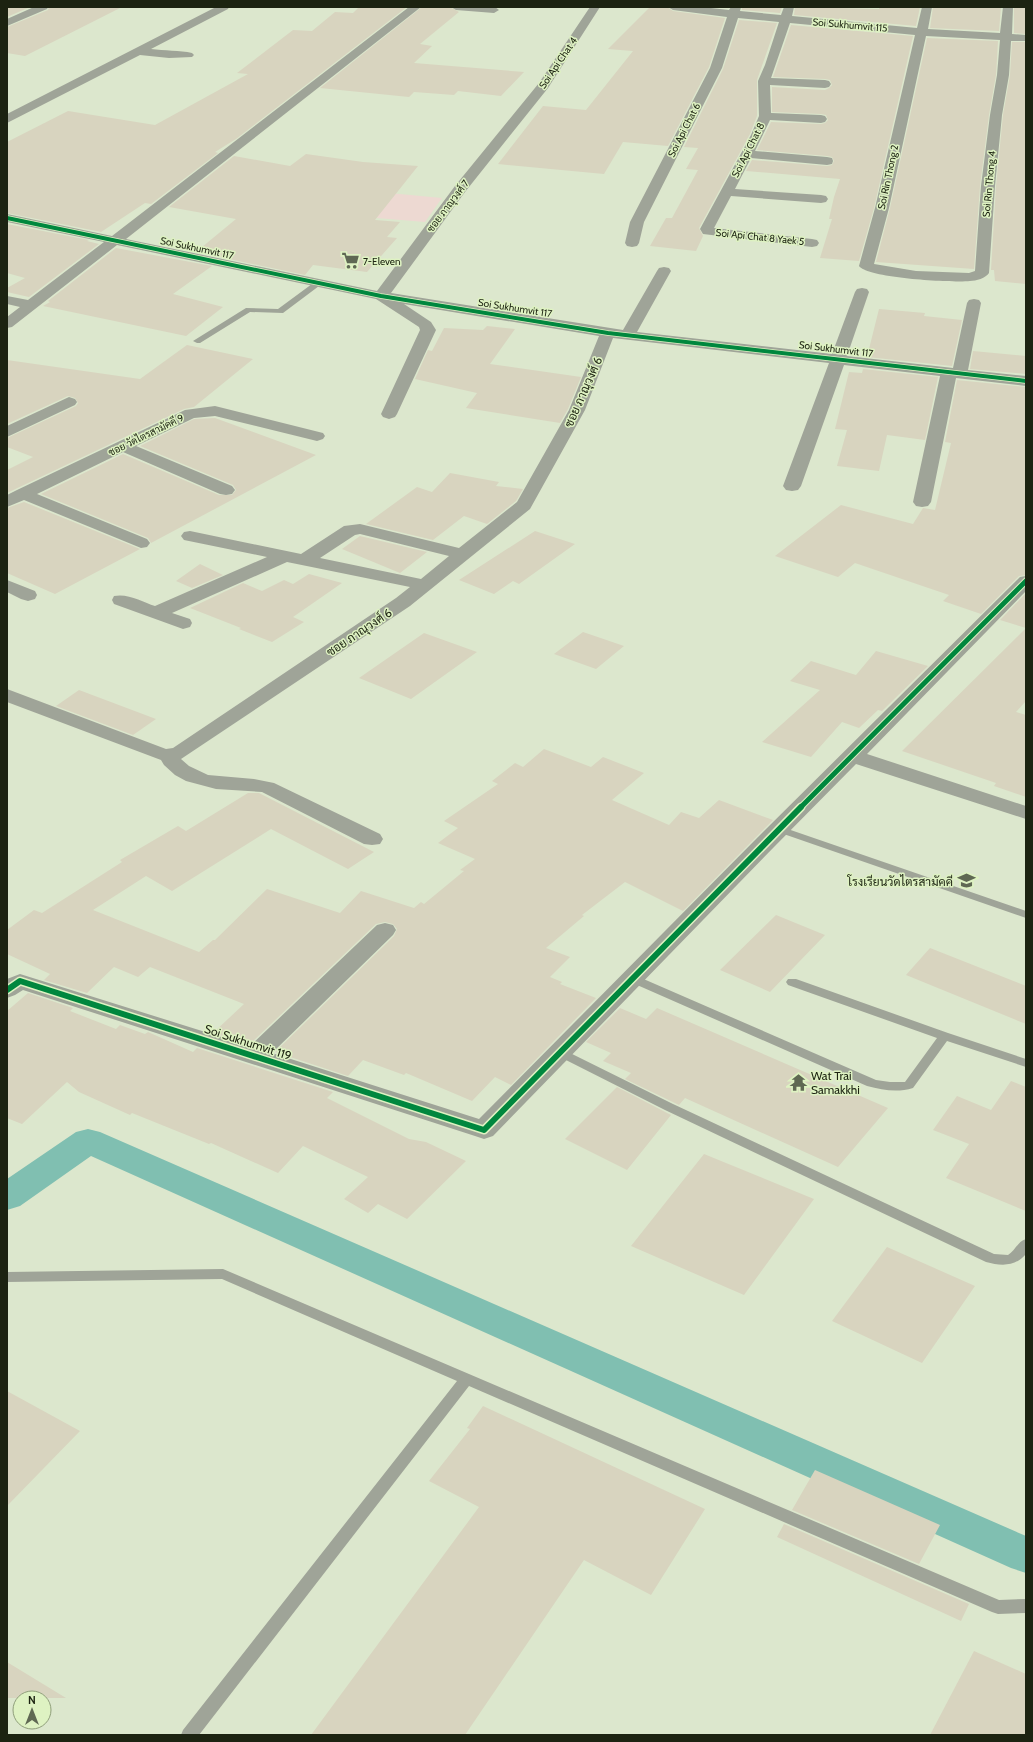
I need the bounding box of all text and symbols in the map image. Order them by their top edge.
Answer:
street label: Soi Sukhumvit 115 [812,15,888,35]
street label: Soi Api Chat 4 [536,35,580,91]
street label: Soi Api Chat 6 [665,100,703,159]
street label: Soi Api Chat 8 [729,120,767,180]
street label: Soi Rin Thong 2 [875,143,901,211]
street label: Soi Rin Thong 4 [980,150,998,218]
street label: ซอย ภาณุวงศ์ 7 [423,177,473,235]
street label: Soi Api Chat 8 Yaek 5 [715,226,805,248]
street label: Soi Sukhumvit 117 [159,234,235,262]
supermarket icon: 7-Eleven [340,251,360,271]
place label: 7-Eleven [363,255,401,268]
street label: Soi Sukhumvit 117 [477,296,553,320]
street label: Soi Sukhumvit 117 [798,338,874,360]
street label: ซอย ภาณุวงศ์ 6 [561,354,607,430]
street label: ซอย วัดไตรสามัคคี 9 [106,411,186,459]
street label: ซอย ภาณุวงศ์ 6 [323,605,396,661]
school or university icon: โรงเรียนวัดไตรสามัคคี [956,871,976,891]
place label: โรงเรียนวัดไตรสามัคคี [847,874,953,889]
street label: Soi Sukhumvit 119 [203,1021,293,1063]
place label: Wat Trai Samakkhi [811,1068,860,1097]
temple icon: Wat Trai Samakkhi [788,1072,808,1092]
north arrow [12,1690,52,1730]
text: N [28,1693,36,1707]

